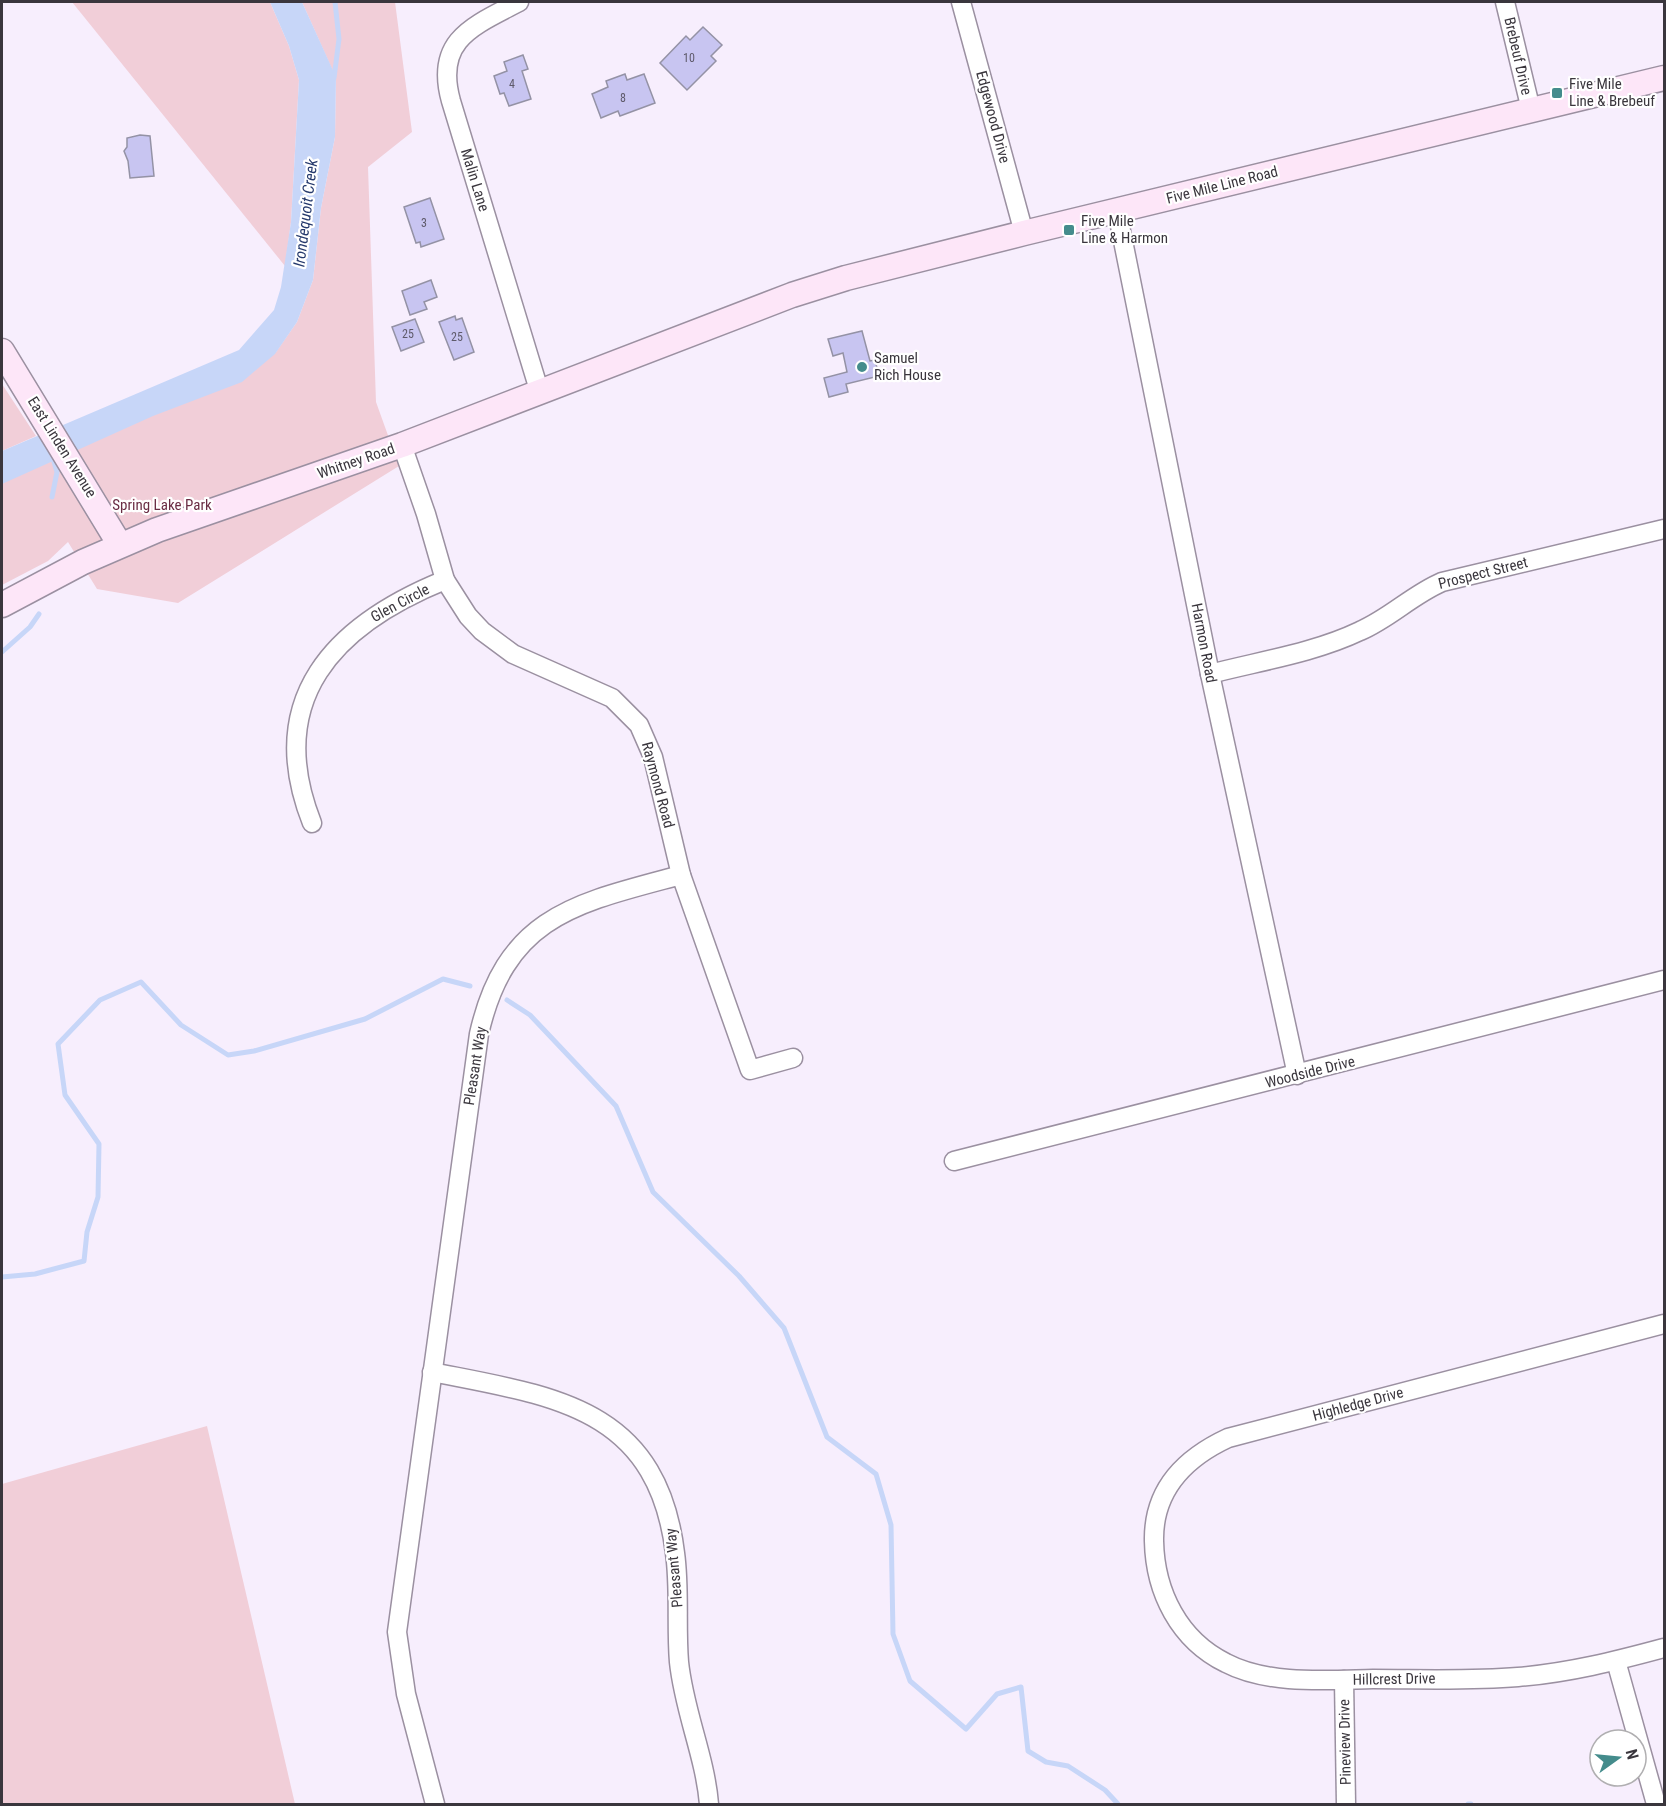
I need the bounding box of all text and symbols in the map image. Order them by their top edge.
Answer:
street label: Brebeuf Drive [1500,15,1536,97]
house number: 10 [683,51,695,65]
street label: Edgewood Drive [972,69,1014,165]
place label: Five Mile Line & Brebeuf [1569,75,1655,110]
house number: 4 [509,77,515,91]
marker: Five Mile Line & Brebeuf [1550,86,1564,100]
house number: 8 [620,91,626,105]
street label: Malin Lane [457,146,493,214]
water label: Irondequoit Creek [289,157,322,268]
street label: Five Mile Line Road [1164,162,1280,208]
place label: Five Mile Line & Harmon [1081,212,1168,247]
house number: 3 [421,216,427,230]
marker: Five Mile Line & Harmon [1062,223,1076,237]
house number: 25 [402,327,414,341]
house number: 25 [451,330,463,344]
place label: Samuel Rich House [874,349,941,384]
marker: Samuel Rich House [855,360,869,374]
street label: East Linden Avenue [24,393,100,501]
street label: Whitney Road [315,439,397,483]
park label: Spring Lake Park [112,496,212,514]
street label: Prospect Street [1436,553,1530,593]
street label: Glen Circle [368,580,432,626]
street label: Harmon Road [1187,602,1221,684]
street label: Raymond Road [638,740,678,830]
street label: Pleasant Way [460,1025,490,1107]
street label: Woodside Drive [1263,1052,1357,1092]
street label: Highledge Drive [1311,1383,1405,1425]
street label: Pleasant Way [662,1528,686,1608]
street label: Hillcrest Drive [1353,1669,1435,1689]
street label: Pineview Drive [1335,1699,1355,1785]
north arrow [1588,1728,1648,1788]
text: N [1622,1747,1642,1761]

